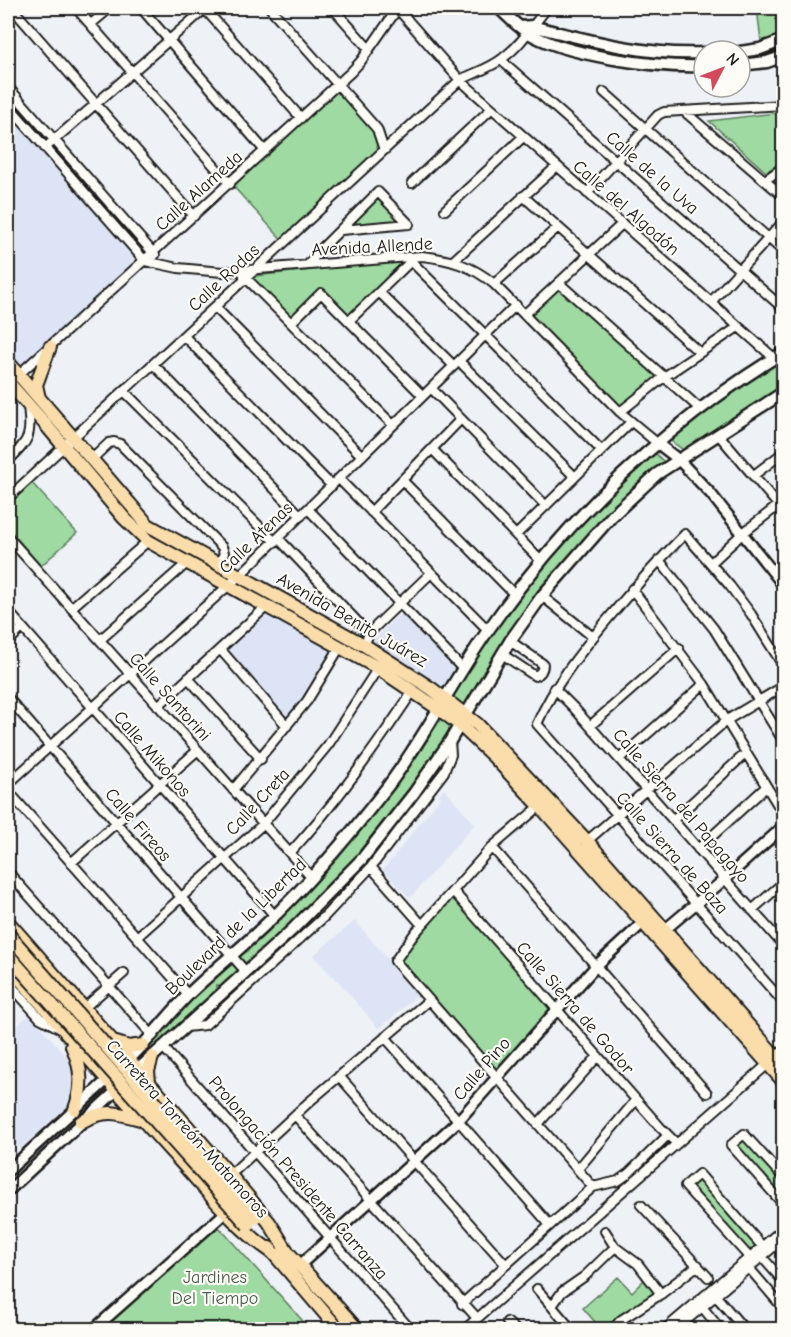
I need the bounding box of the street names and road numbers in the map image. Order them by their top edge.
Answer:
street label: Calle de la Uva [601,127,703,219]
street label: Calle Alameda [151,146,247,236]
street label: Calle del Algodón [568,156,684,260]
street label: Avenida Allende [311,233,433,261]
street label: Calle Rodas [184,240,264,316]
street label: Calle Atenas [215,498,297,578]
street label: Avenida Benito Juárez [273,568,431,672]
street label: Calle Santorini [125,648,215,746]
street label: Calle Mikonos [109,707,195,801]
street label: Calle Sierra del Papagayo [608,725,754,887]
street label: Calle Creta [222,764,294,840]
street label: Calle Fireos [100,784,176,866]
street label: Calle Sierra de Baza [612,788,732,918]
street label: Boulevard de la Libertad [161,854,311,1000]
street label: Calle Sierra de Godor [512,937,639,1079]
street label: Calle Pino [449,1033,515,1105]
street label: Carretera Torreón-Matamoros [101,1036,273,1222]
street label: Prolongación Presidente Carranza [204,1072,392,1284]

